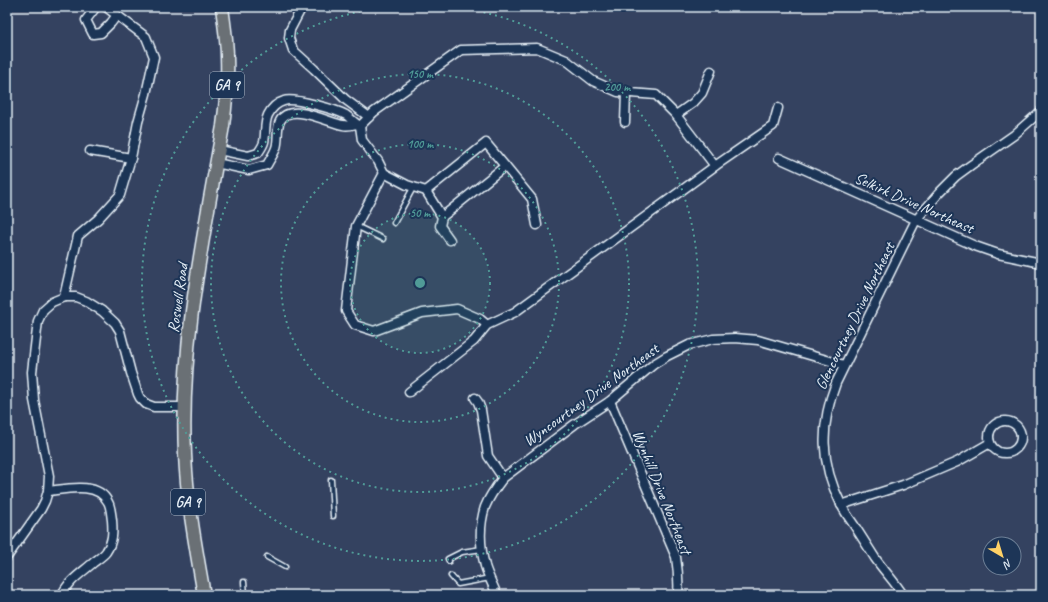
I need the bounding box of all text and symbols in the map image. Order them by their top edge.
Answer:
text: 150 m [407,66,434,82]
road number: GA 9 [210,72,244,98]
text: 200 m [604,79,631,95]
text: 100 m [407,136,434,152]
street label: Selkirk Drive Northeast [851,168,978,239]
text: 50 m [410,205,431,221]
street label: Glencourtney Drive Northeast [811,238,900,393]
street label: Roswell Road [163,259,193,334]
centre of rings [413,276,427,290]
street label: Wyncourtney Drive Northeast [519,338,664,451]
street label: Wynhill Drive Northeast [628,427,697,559]
road number: GA 9 [171,489,205,515]
north arrow [982,536,1022,576]
text: N [999,556,1015,573]

